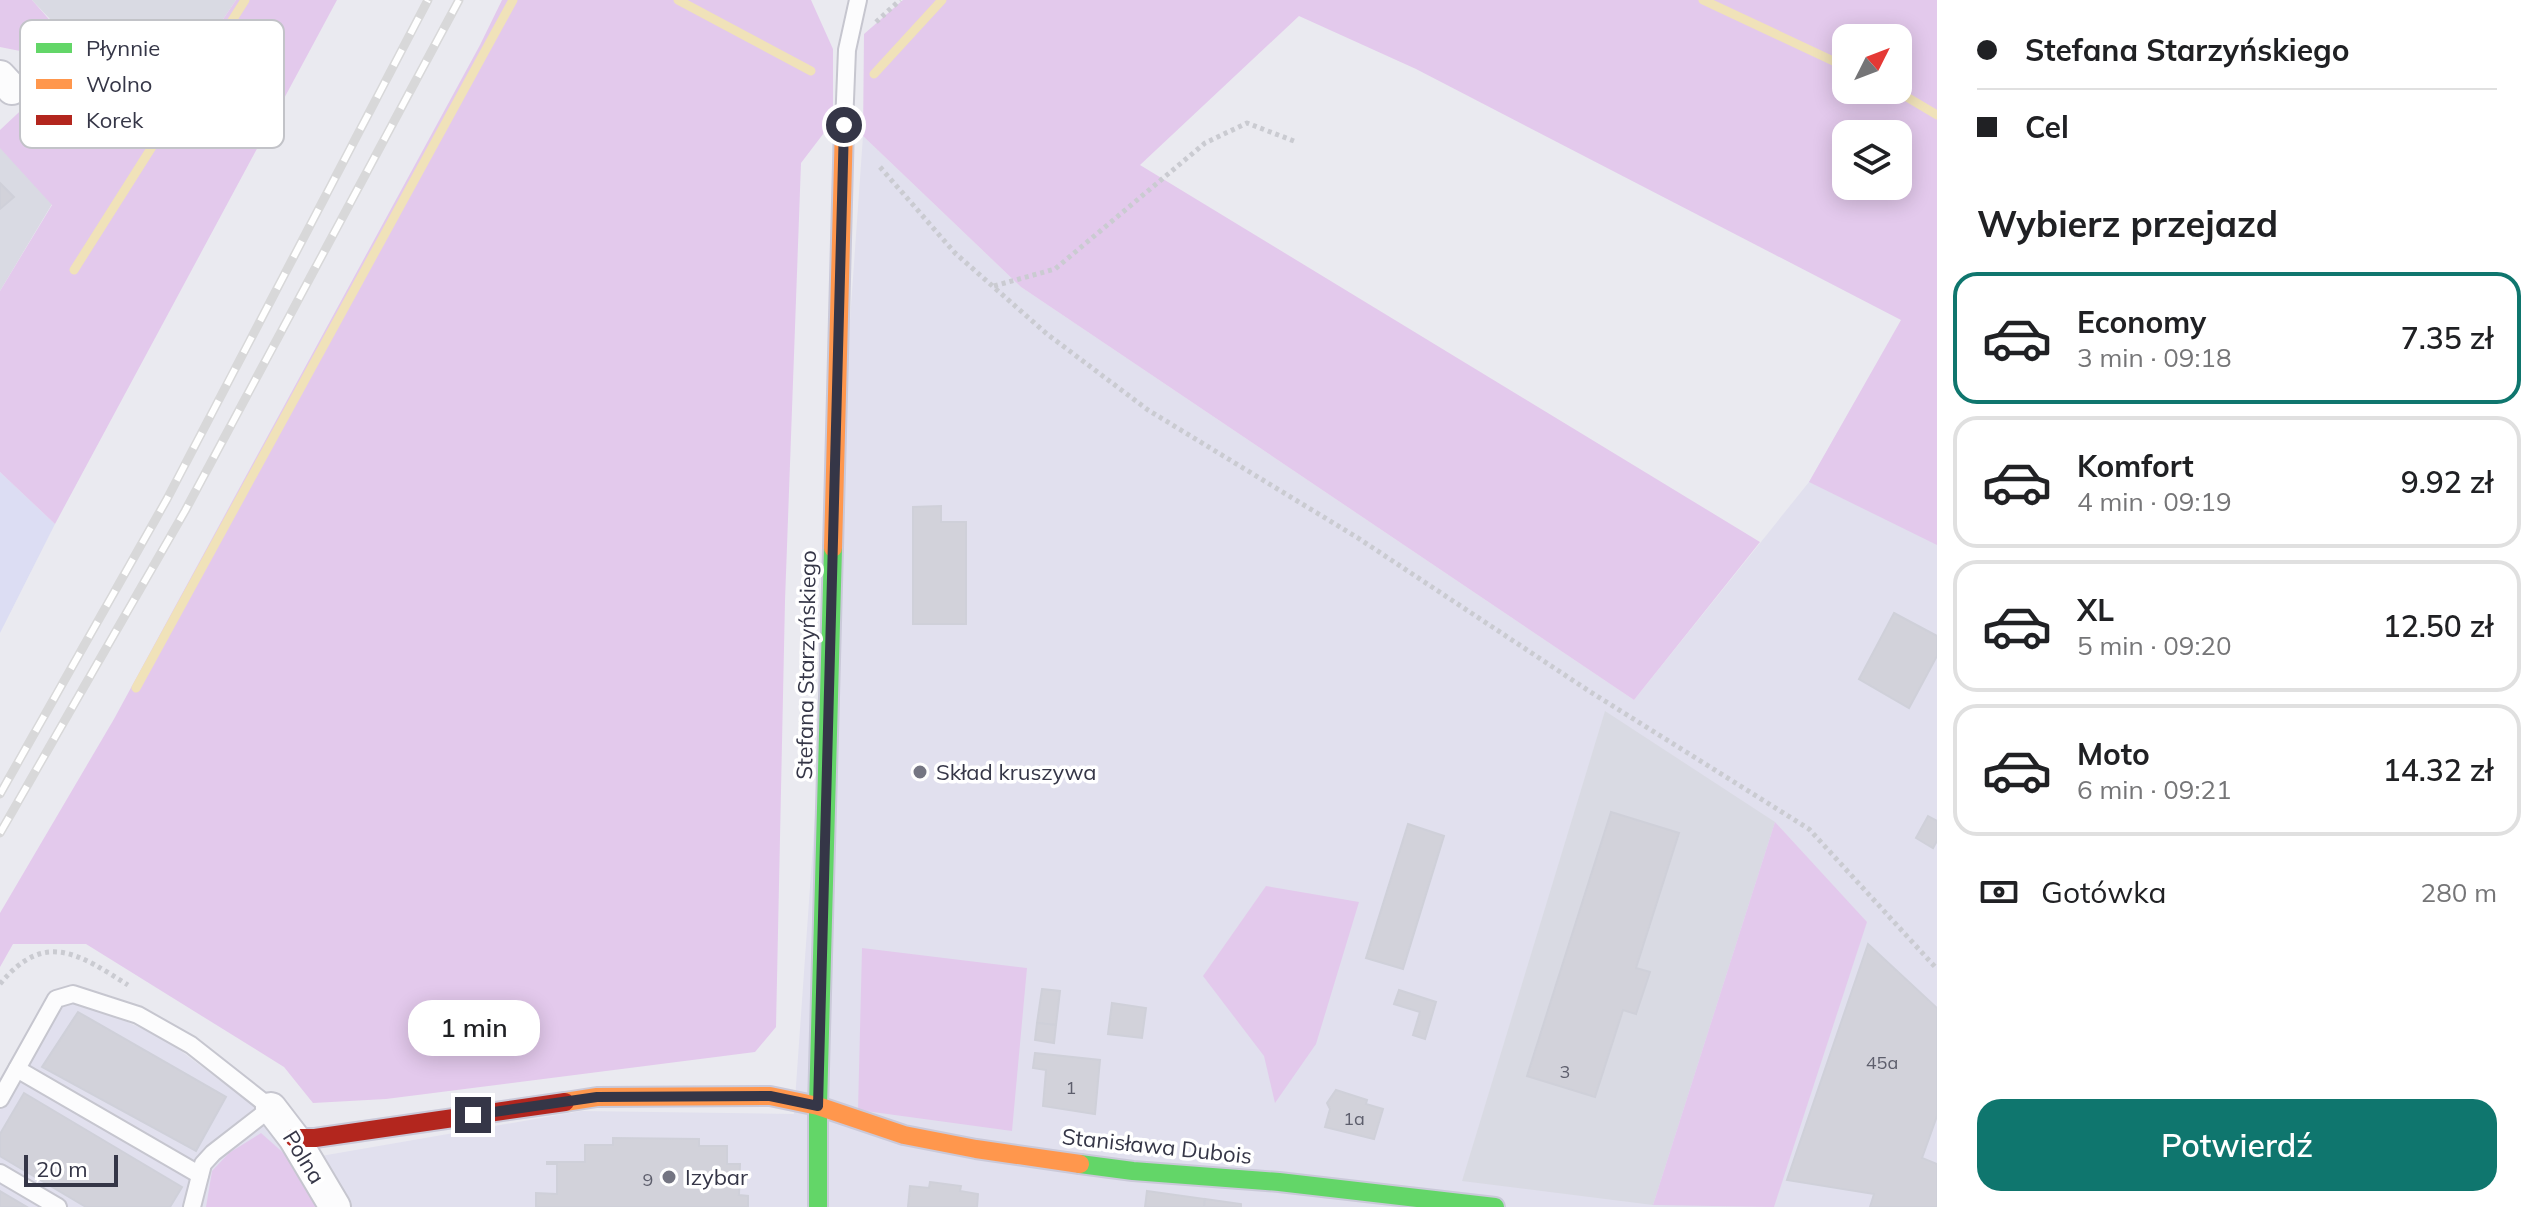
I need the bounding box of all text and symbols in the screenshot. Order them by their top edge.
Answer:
legend [20,20,284,148]
north arrow [1832,24,1912,104]
map controls [1832,24,1912,200]
text: Stefana Starzyńskiego [2025,31,2350,69]
text: Płynnie [86,34,160,62]
text: Wolno [86,70,152,98]
text: Korek [86,106,144,134]
route start [826,107,862,143]
text: Cel [2025,108,2069,146]
button: layers [1832,120,1912,200]
text: Wybierz przejazd [1977,201,2278,246]
icon: car [1981,302,2053,374]
text: Economy [2077,303,2206,341]
text: 7.35 zł [2401,319,2493,357]
text: 3 min · 09:18 [2077,341,2232,374]
icon: car [1981,446,2053,518]
text: Komfort [2077,447,2194,485]
text: 9.92 zł [2401,463,2493,501]
text: 4 min · 09:19 [2077,485,2232,518]
street label: Stefana Starzyńskiego [790,550,822,780]
icon: car [1981,590,2053,662]
text: XL [2077,591,2114,629]
text: 12.50 zł [2383,607,2493,645]
text: 5 min · 09:20 [2077,629,2232,662]
icon: car [1981,734,2053,806]
text: Moto [2077,735,2150,773]
text: 14.32 zł [2383,751,2493,789]
place label: Skład kruszywa [936,758,1097,786]
marker: Skład kruszywa [911,763,929,781]
text: 6 min · 09:21 [2077,773,2232,806]
icon: cash [1977,870,2021,914]
text: Gotówka [2041,873,2167,911]
text: 280 m [2421,876,2497,909]
callout: 1 min [407,999,539,1055]
text: 1 min [440,1011,508,1044]
house number: 45a [1866,1051,1898,1074]
house number: 3 [1560,1060,1570,1083]
house number: 1 [1066,1076,1076,1099]
route end [455,1097,491,1133]
button: Potwierdź [1977,1099,2497,1191]
house number: 1a [1343,1107,1365,1130]
street label: Stanisława Dubois [1061,1122,1253,1170]
street label: Polna [277,1125,331,1189]
scale bar [24,1151,118,1187]
text: 20 m [36,1155,87,1183]
place label: Izybar [685,1163,748,1191]
house number: 9 [643,1168,653,1191]
marker: Izybar [660,1168,678,1186]

